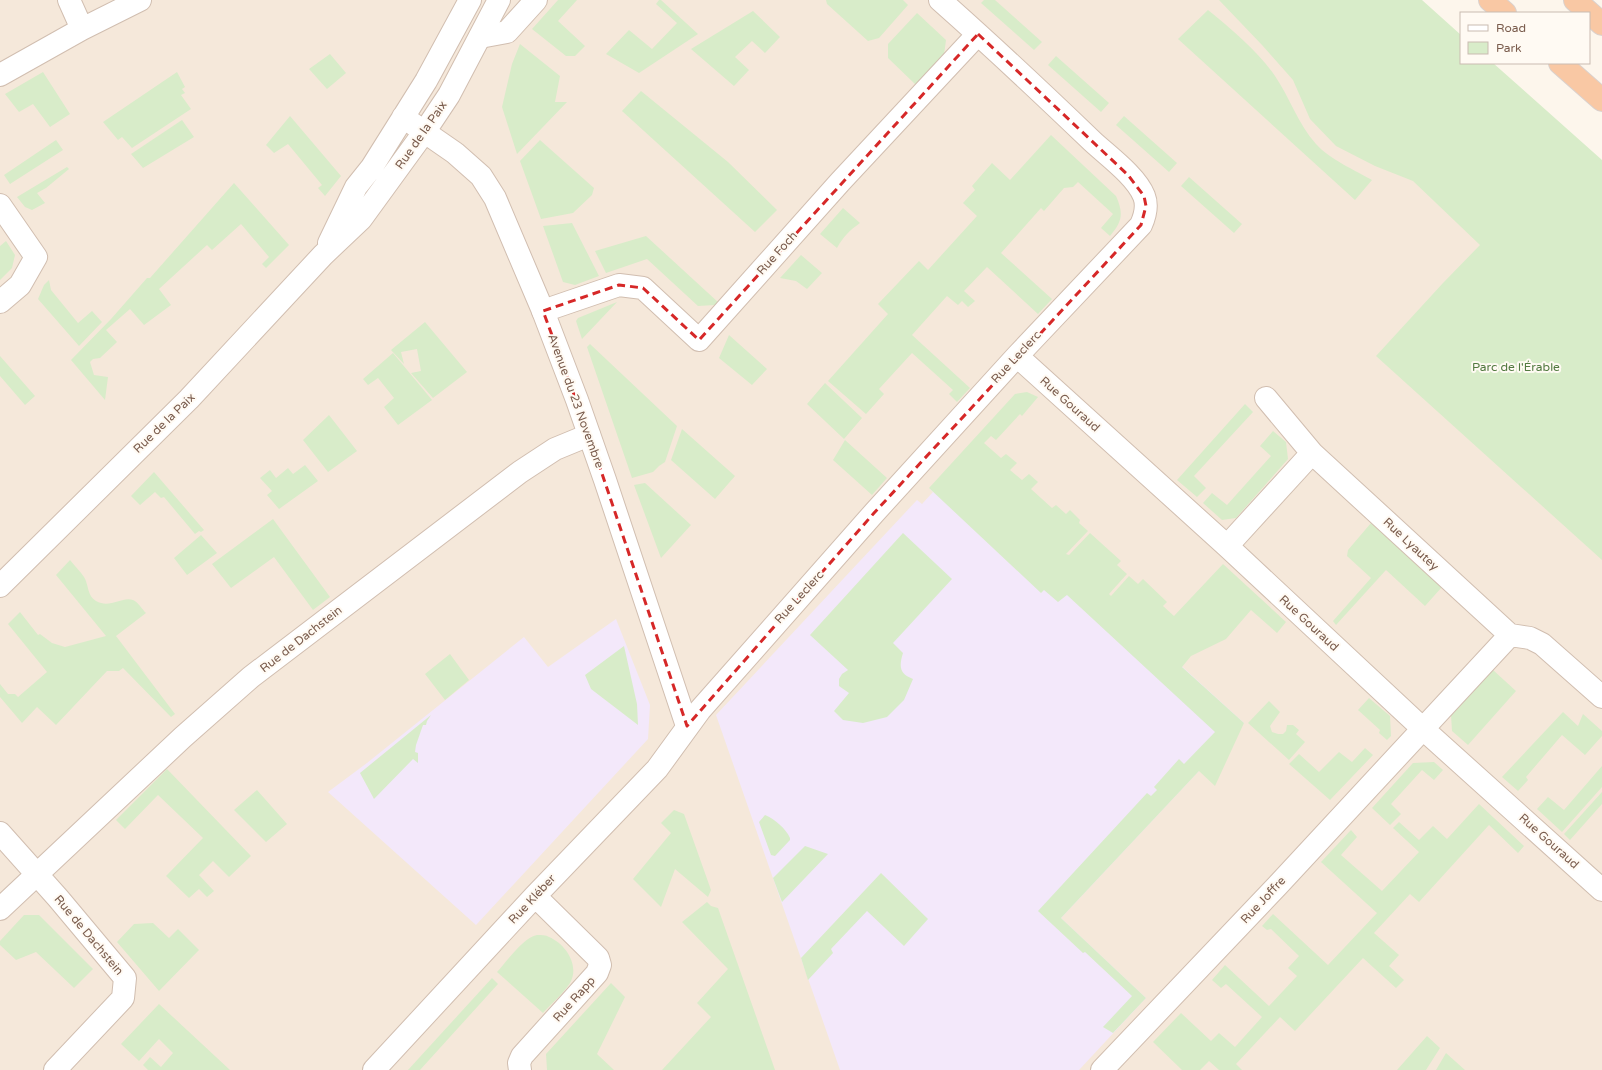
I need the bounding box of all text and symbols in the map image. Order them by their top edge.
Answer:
legend [1460,12,1590,64]
text: Road [1496,21,1526,35]
text: Park [1496,41,1522,55]
street label: Rue de la Paix [392,98,450,172]
street label: Rue Foch [754,228,800,278]
street label: Rue Leclerc [988,328,1044,386]
street label: Avenue du 23 Novembre [545,332,607,470]
park label: Parc de l'Érable [1472,360,1560,374]
street label: Rue Gouraud [1037,373,1103,435]
street label: Rue de la Paix [130,390,198,456]
street label: Rue Lyautey [1380,515,1442,574]
street label: Rue Leclerc [772,568,826,626]
street label: Rue Gouraud [1277,592,1341,654]
street label: Rue de Dachstein [257,603,345,675]
street label: Rue Gouraud [1516,810,1582,872]
street label: Rue Kléber [506,871,559,927]
street label: Rue Joffre [1238,873,1288,926]
street label: Rue de Dachstein [52,892,126,978]
street label: Rue Rapp [550,973,598,1025]

